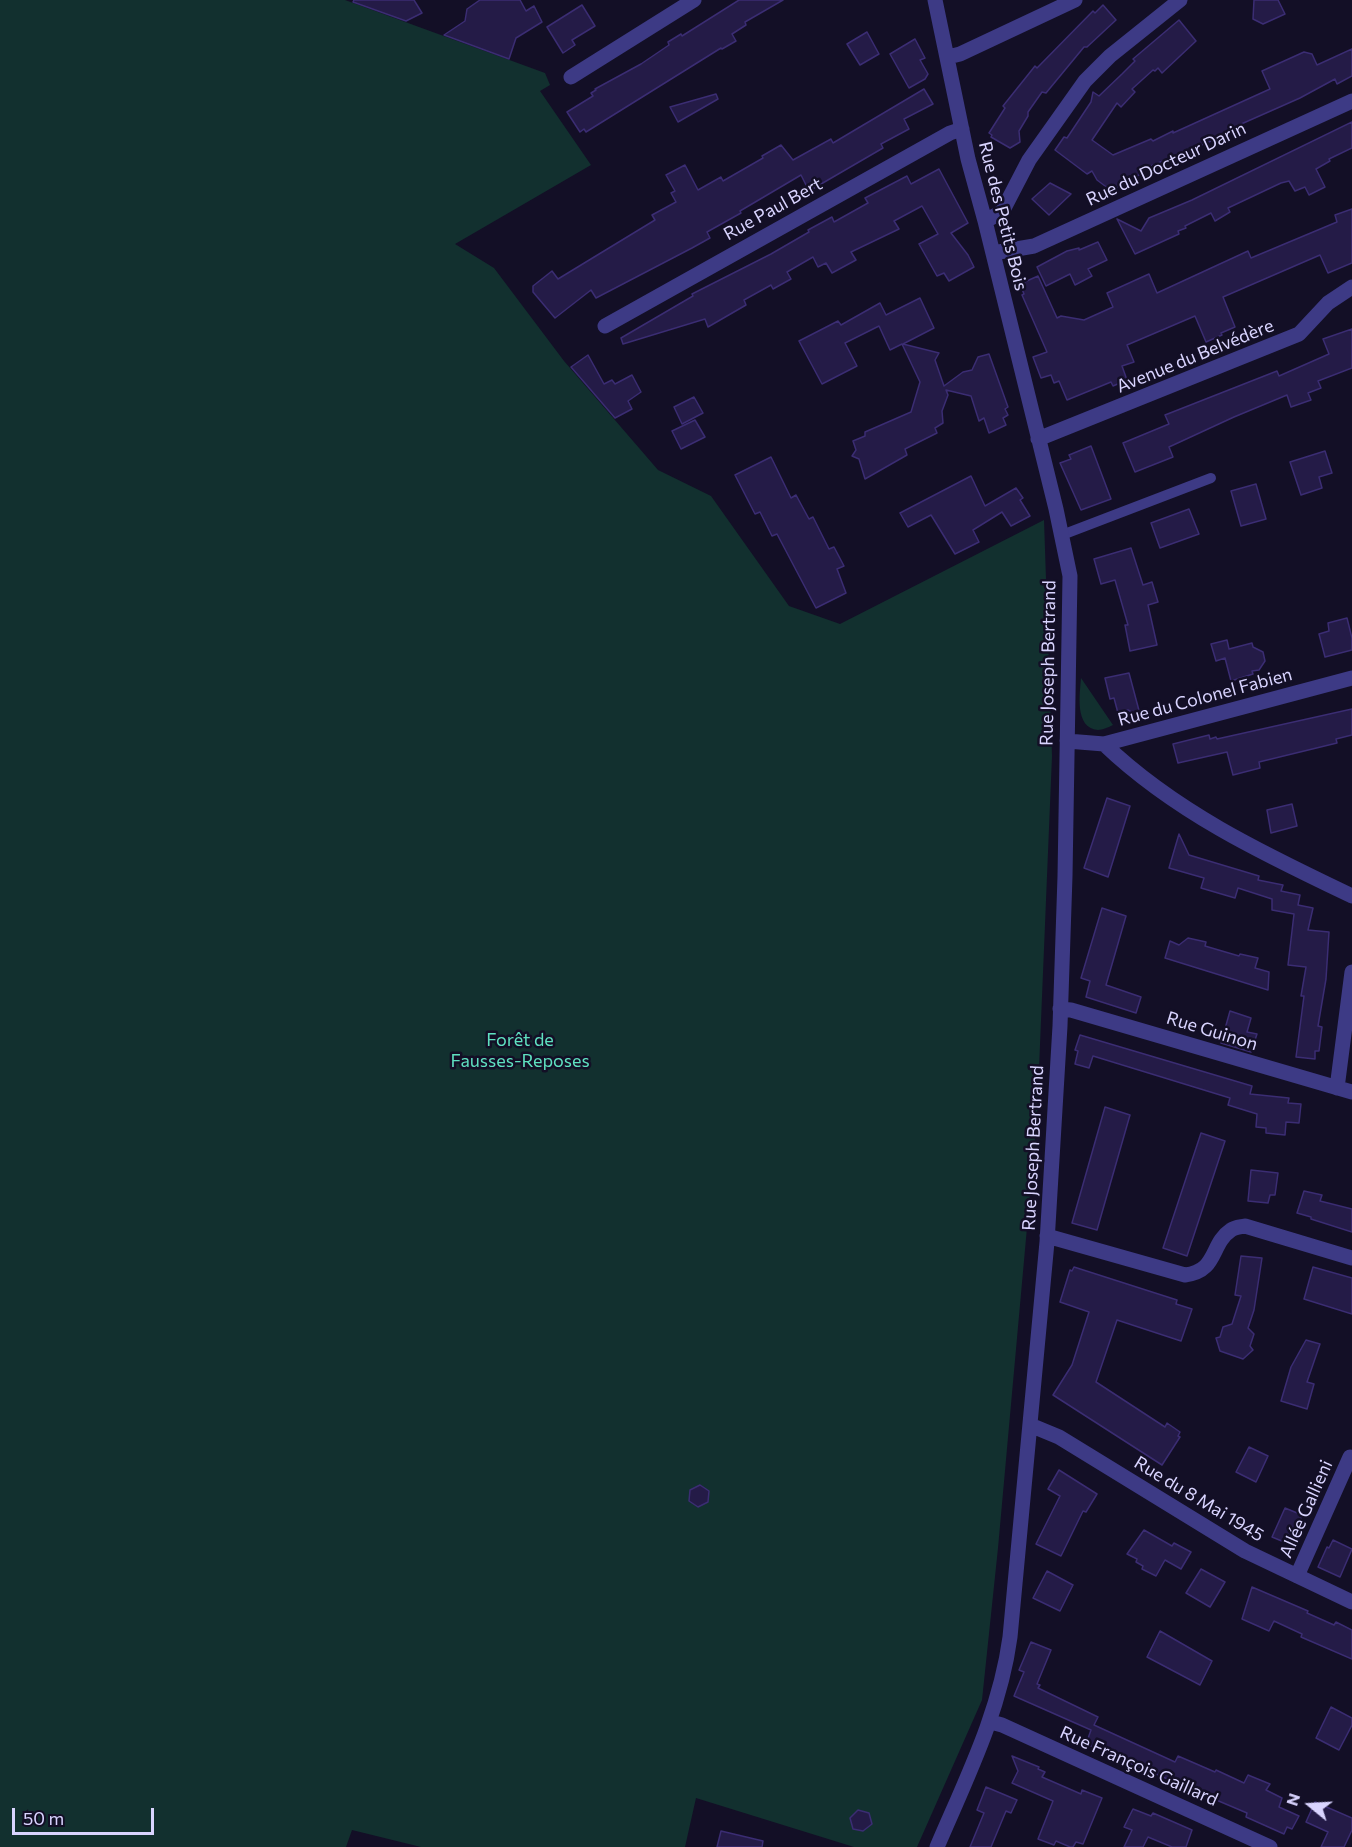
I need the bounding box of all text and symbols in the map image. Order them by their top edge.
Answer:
street label: Rue du Docteur Darin [1083,117,1249,211]
street label: Rue des Petits Bois [974,139,1032,293]
street label: Rue Paul Bert [720,173,826,245]
street label: Avenue du Belvédère [1113,315,1277,397]
street label: Rue Joseph Bertrand [1036,580,1060,746]
street label: Rue du Colonel Fabien [1115,663,1295,731]
street label: Rue Guinon [1164,1007,1260,1055]
park label: Forêt de Fausses-Reposes [450,1029,590,1072]
street label: Rue Joseph Bertrand [1018,1065,1048,1231]
street label: Rue du 8 Mai 1945 [1130,1452,1268,1546]
street label: Allée Gallieni [1275,1457,1337,1561]
street label: Rue François Gaillard [1057,1721,1221,1811]
north arrow [1280,1775,1340,1835]
text: N [1282,1791,1303,1808]
scale bar [15,1796,158,1834]
text: 50 m [23,1807,64,1829]

